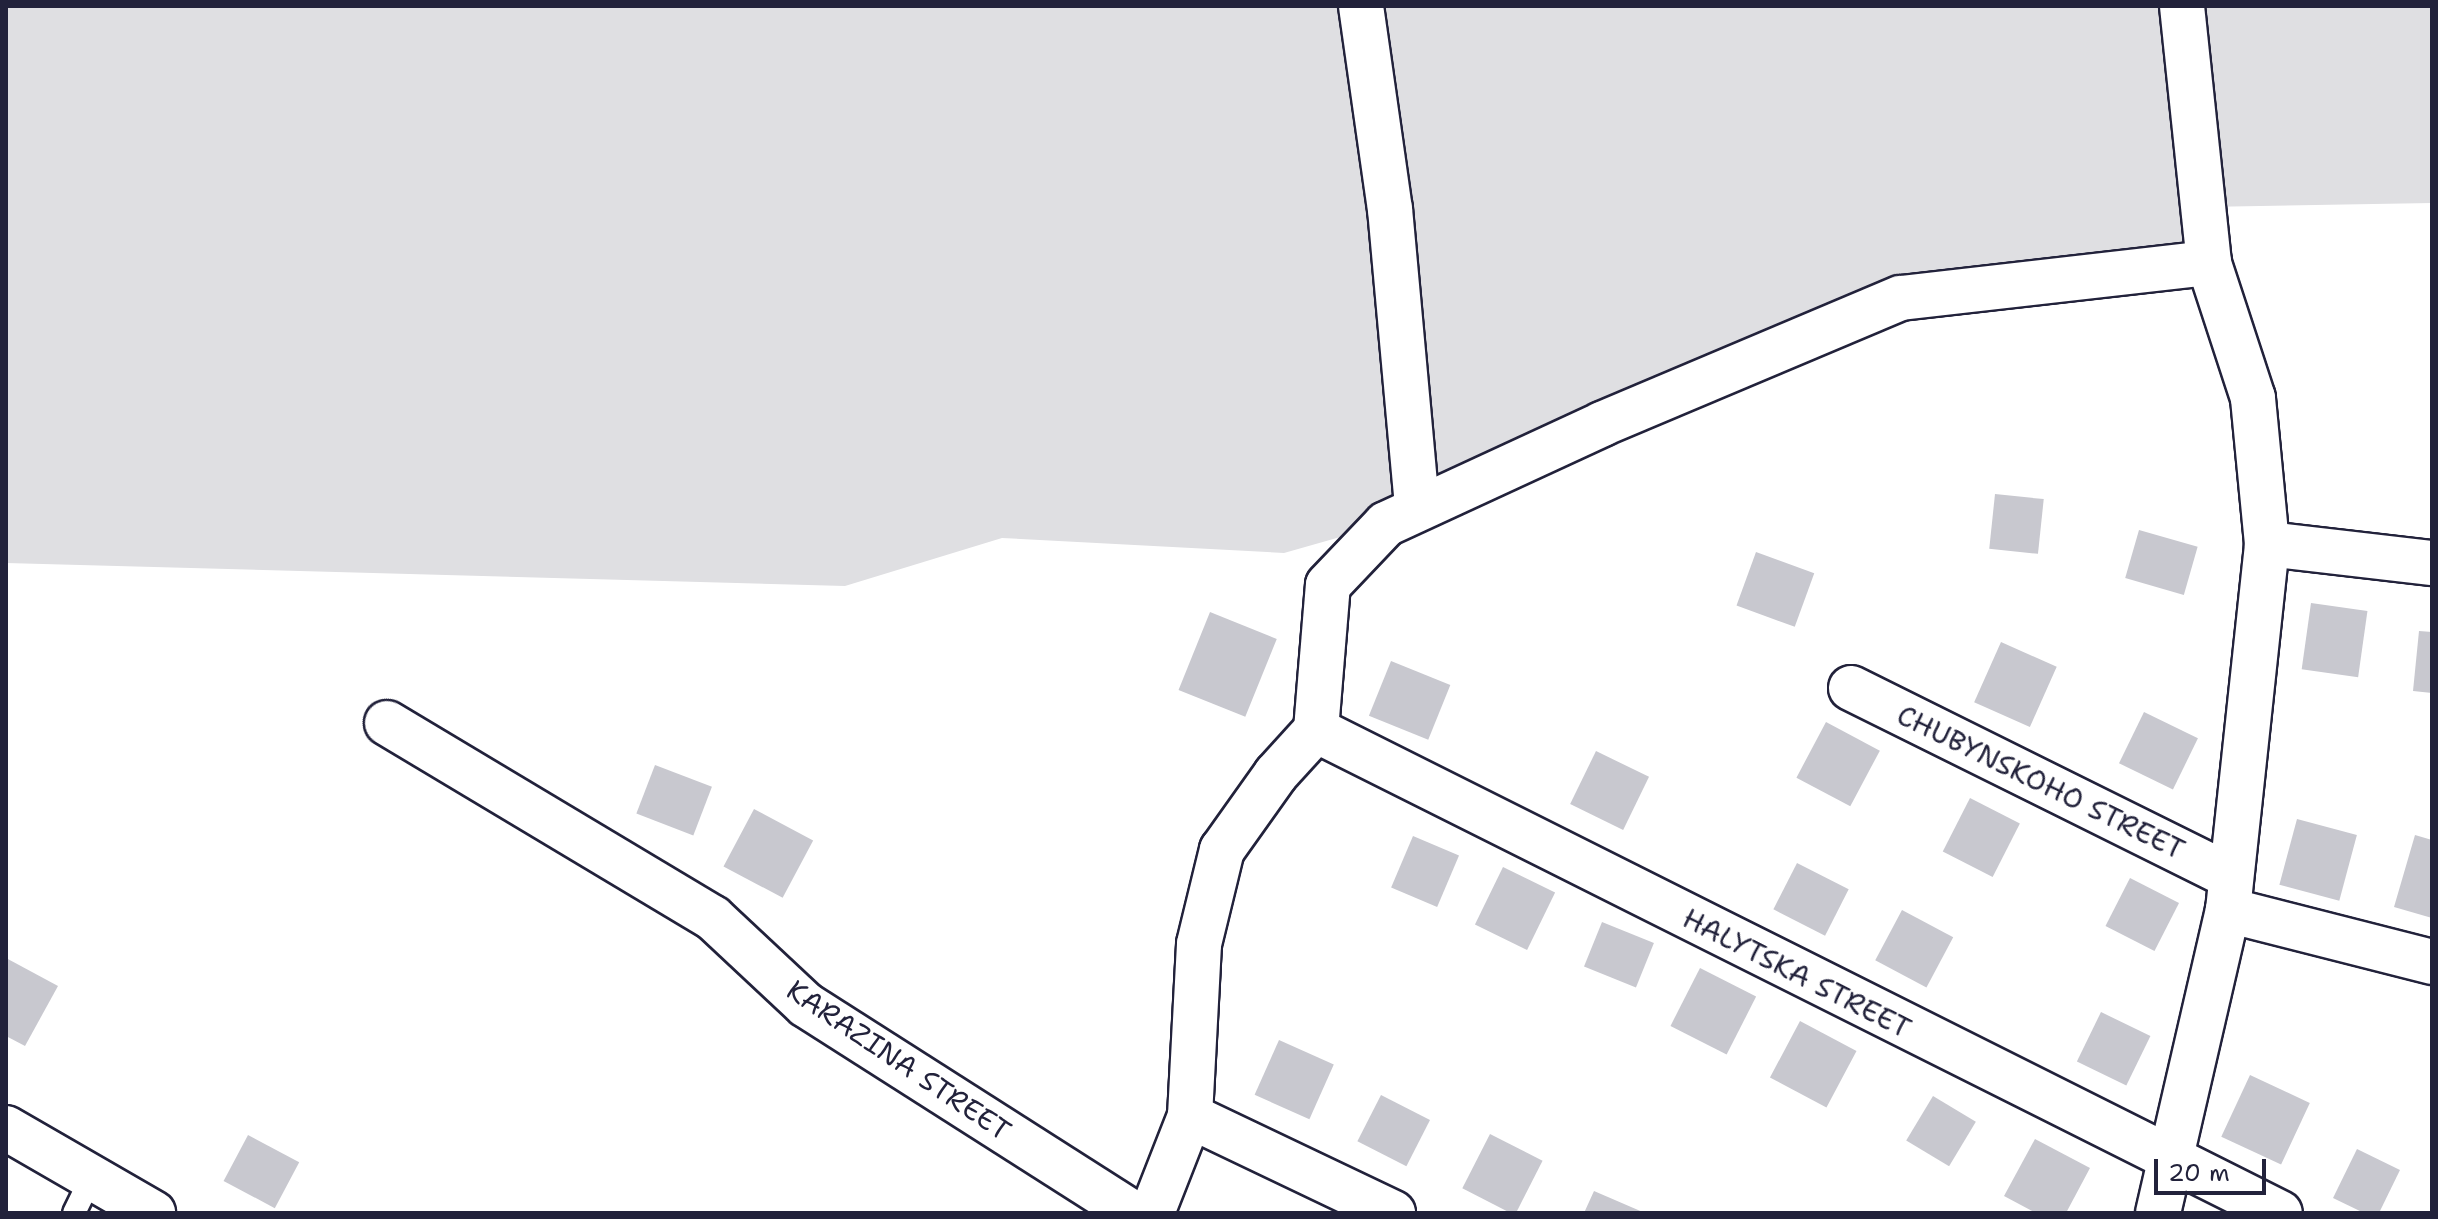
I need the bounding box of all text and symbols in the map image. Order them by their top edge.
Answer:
street label: CHUBYNSKOHO STREET [1892,698,2190,866]
street label: HALYTSKA STREET [1677,901,1917,1045]
street label: KARAZINA STREET [781,973,1017,1147]
scale bar [2158,1143,2270,1193]
text: 20 m [2168,1157,2230,1189]

